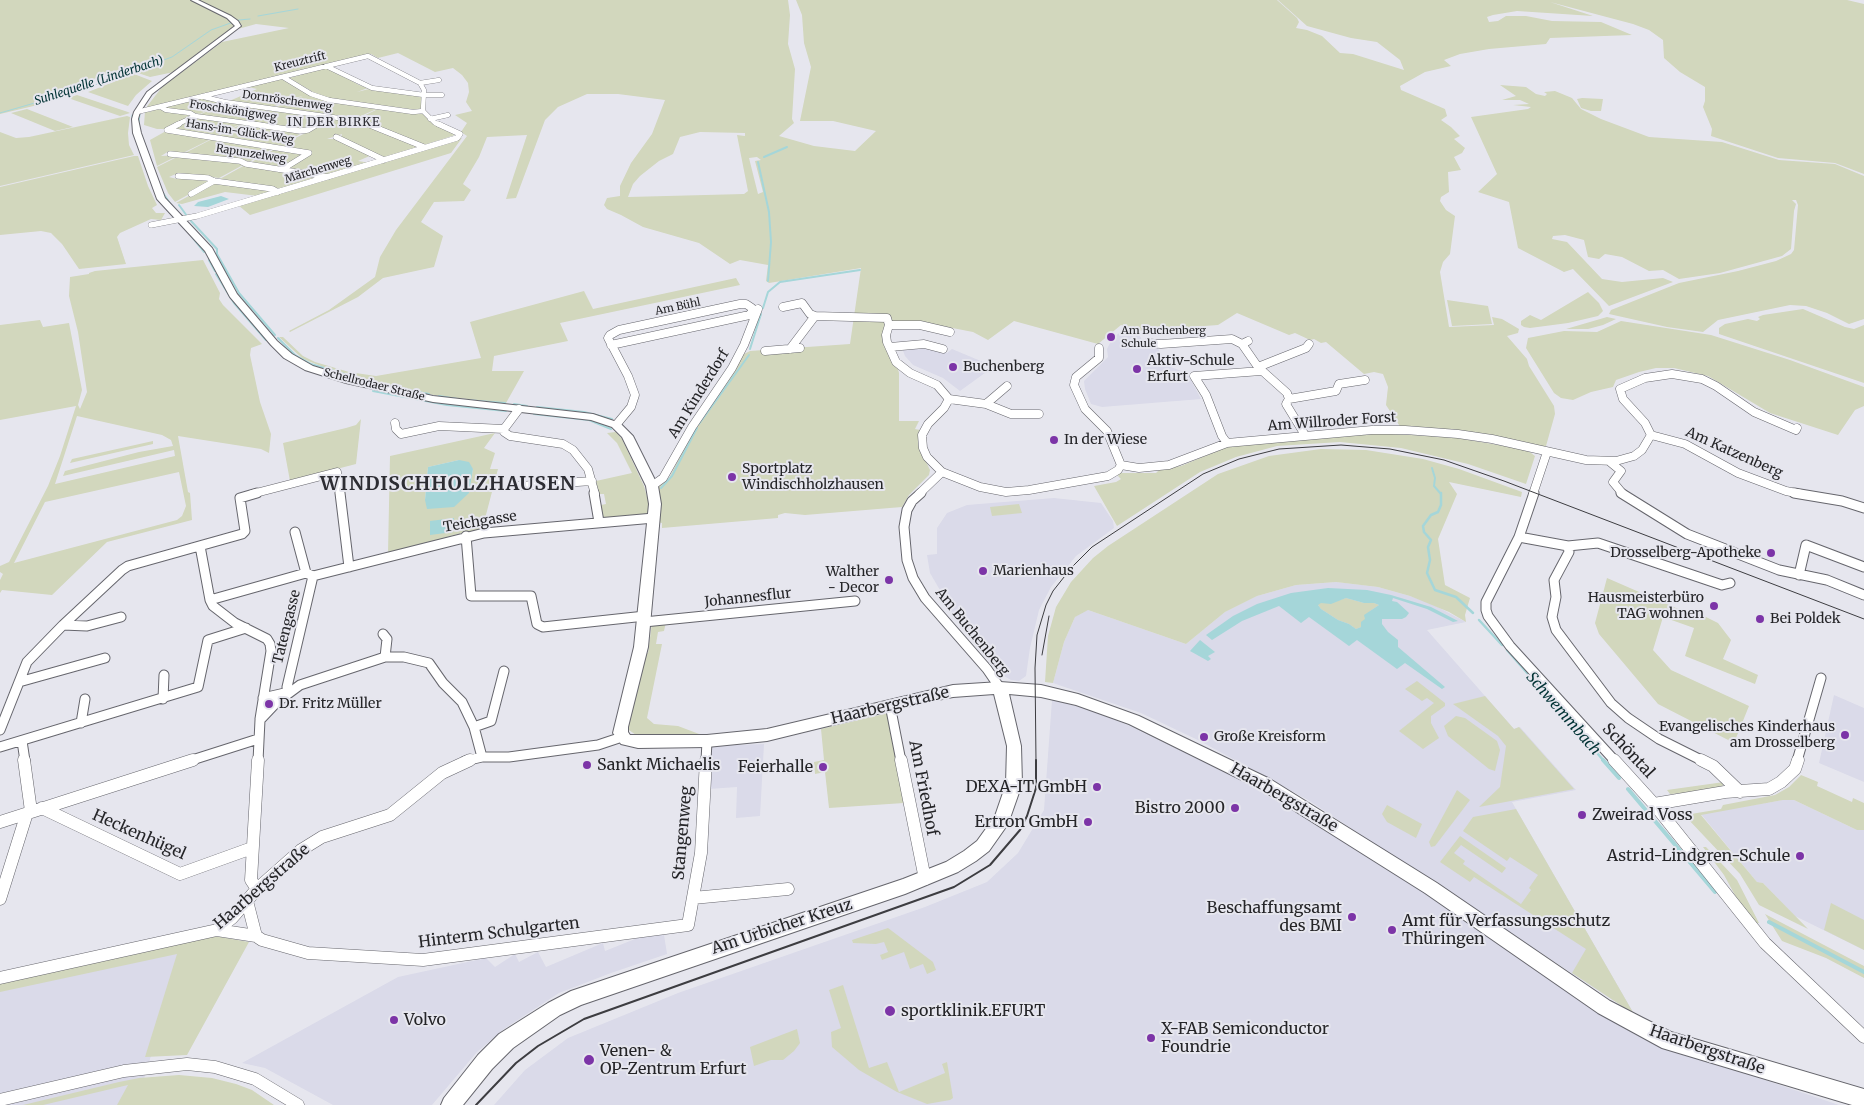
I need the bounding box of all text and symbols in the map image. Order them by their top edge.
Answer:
street label: Kreuztrift [273,49,327,75]
water label: Suhlequelle (Linderbach) [33,53,165,109]
street label: Dornröschenweg [241,88,333,114]
street label: Froschkönigweg [189,98,277,124]
district label: IN DER BIRKE [286,116,382,130]
street label: Hans-im-Glück-Weg [185,117,295,147]
street label: Rapunzelweg [215,142,287,166]
street label: Märchenweg [283,154,353,186]
street label: Am Bühl [654,296,702,318]
place label: Am Buchenberg Schule [1121,324,1206,350]
marker: Am Buchenberg Schule [1105,331,1117,343]
street label: Am Kinderdorf [665,347,733,441]
place label: Aktiv-Schule Erfurt [1147,353,1234,386]
place label: Buchenberg [963,359,1044,375]
marker: Buchenberg [947,361,959,373]
marker: Aktiv-Schule Erfurt [1131,363,1143,375]
street label: Schellrodaer Straße [322,366,426,404]
street label: Am Willroder Forst [1267,409,1397,435]
street label: Am Katzenberg [1683,424,1785,482]
place label: In der Wiese [1064,432,1147,448]
marker: In der Wiese [1048,434,1060,446]
place label: Sportplatz Windischholzhausen [742,461,884,494]
marker: Sportplatz Windischholzhausen [726,471,738,483]
district label: WINDISCHHOLZHAUSEN [318,474,578,496]
street label: Teichgasse [442,508,518,536]
place label: Drosselberg-Apotheke [1610,545,1761,561]
marker: Drosselberg-Apotheke [1765,547,1777,559]
place label: Marienhaus [993,563,1074,579]
place label: Walther - Decor [826,564,879,596]
marker: Marienhaus [977,565,989,577]
marker: Walther - Decor [883,574,895,586]
street label: Johannesflur [704,585,792,611]
street label: Am Buchenberg [931,585,1013,679]
street label: Tatengasse [270,588,304,666]
place label: Hausmeisterbüro TAG wohnen [1588,590,1704,622]
marker: Hausmeisterbüro TAG wohnen [1708,600,1720,612]
place label: Bei Poldek [1770,611,1841,627]
marker: Bei Poldek [1754,613,1766,625]
water label: Schwemmbach [1522,669,1604,759]
street label: Haarbergstraße [829,683,951,729]
place label: Dr. Fritz Müller [279,696,382,712]
marker: Dr. Fritz Müller [263,698,275,710]
place label: Evangelisches Kinderhaus am Drosselberg [1659,719,1835,752]
street label: Schöntal [1598,720,1658,782]
place label: Große Kreisform [1214,729,1326,745]
marker: Evangelisches Kinderhaus am Drosselberg [1839,729,1851,741]
marker: Große Kreisform [1198,731,1210,743]
street label: Am Friedhof [904,739,942,837]
place label: Sankt Michaelis [597,755,720,775]
place label: Feierhalle [738,757,813,777]
marker: Sankt Michaelis [581,759,593,771]
street label: Haarbergstraße [1227,760,1341,836]
marker: Feierhalle [817,761,829,773]
place label: DEXA-IT GmbH [965,777,1087,797]
marker: DEXA-IT GmbH [1091,781,1103,793]
street label: Stangenweg [669,785,697,881]
place label: Bistro 2000 [1135,798,1225,818]
marker: Bistro 2000 [1229,802,1241,814]
place label: Zweirad Voss [1592,805,1693,825]
street label: Heckenhügel [89,806,189,864]
marker: Zweirad Voss [1576,809,1588,821]
place label: Ertron GmbH [975,812,1078,832]
marker: Ertron GmbH [1082,816,1094,828]
street label: Haarbergstraße [210,840,314,934]
place label: Astrid-Lindgren-Schule [1607,846,1790,866]
marker: Astrid-Lindgren-Schule [1794,850,1806,862]
street label: Am Urbicher Kreuz [709,895,855,959]
place label: Beschaffungsamt des BMI [1207,898,1342,936]
marker: Beschaffungsamt des BMI [1346,911,1358,923]
place label: Amt für Verfassungsschutz Thüringen [1402,911,1610,949]
street label: Hinterm Schulgarten [417,914,581,952]
marker: Amt für Verfassungsschutz Thüringen [1386,924,1398,936]
place label: sportklinik.EFURT [901,1001,1045,1021]
marker: sportklinik.EFURT [883,1004,897,1018]
place label: Volvo [404,1010,446,1030]
marker: Volvo [388,1014,400,1026]
place label: X-FAB Semiconductor Foundrie [1161,1019,1329,1057]
street label: Haarbergstraße [1647,1021,1767,1079]
marker: X-FAB Semiconductor Foundrie [1145,1032,1157,1044]
place label: Venen- & OP-Zentrum Erfurt [600,1041,747,1079]
marker: Venen- & OP-Zentrum Erfurt [582,1053,596,1067]

